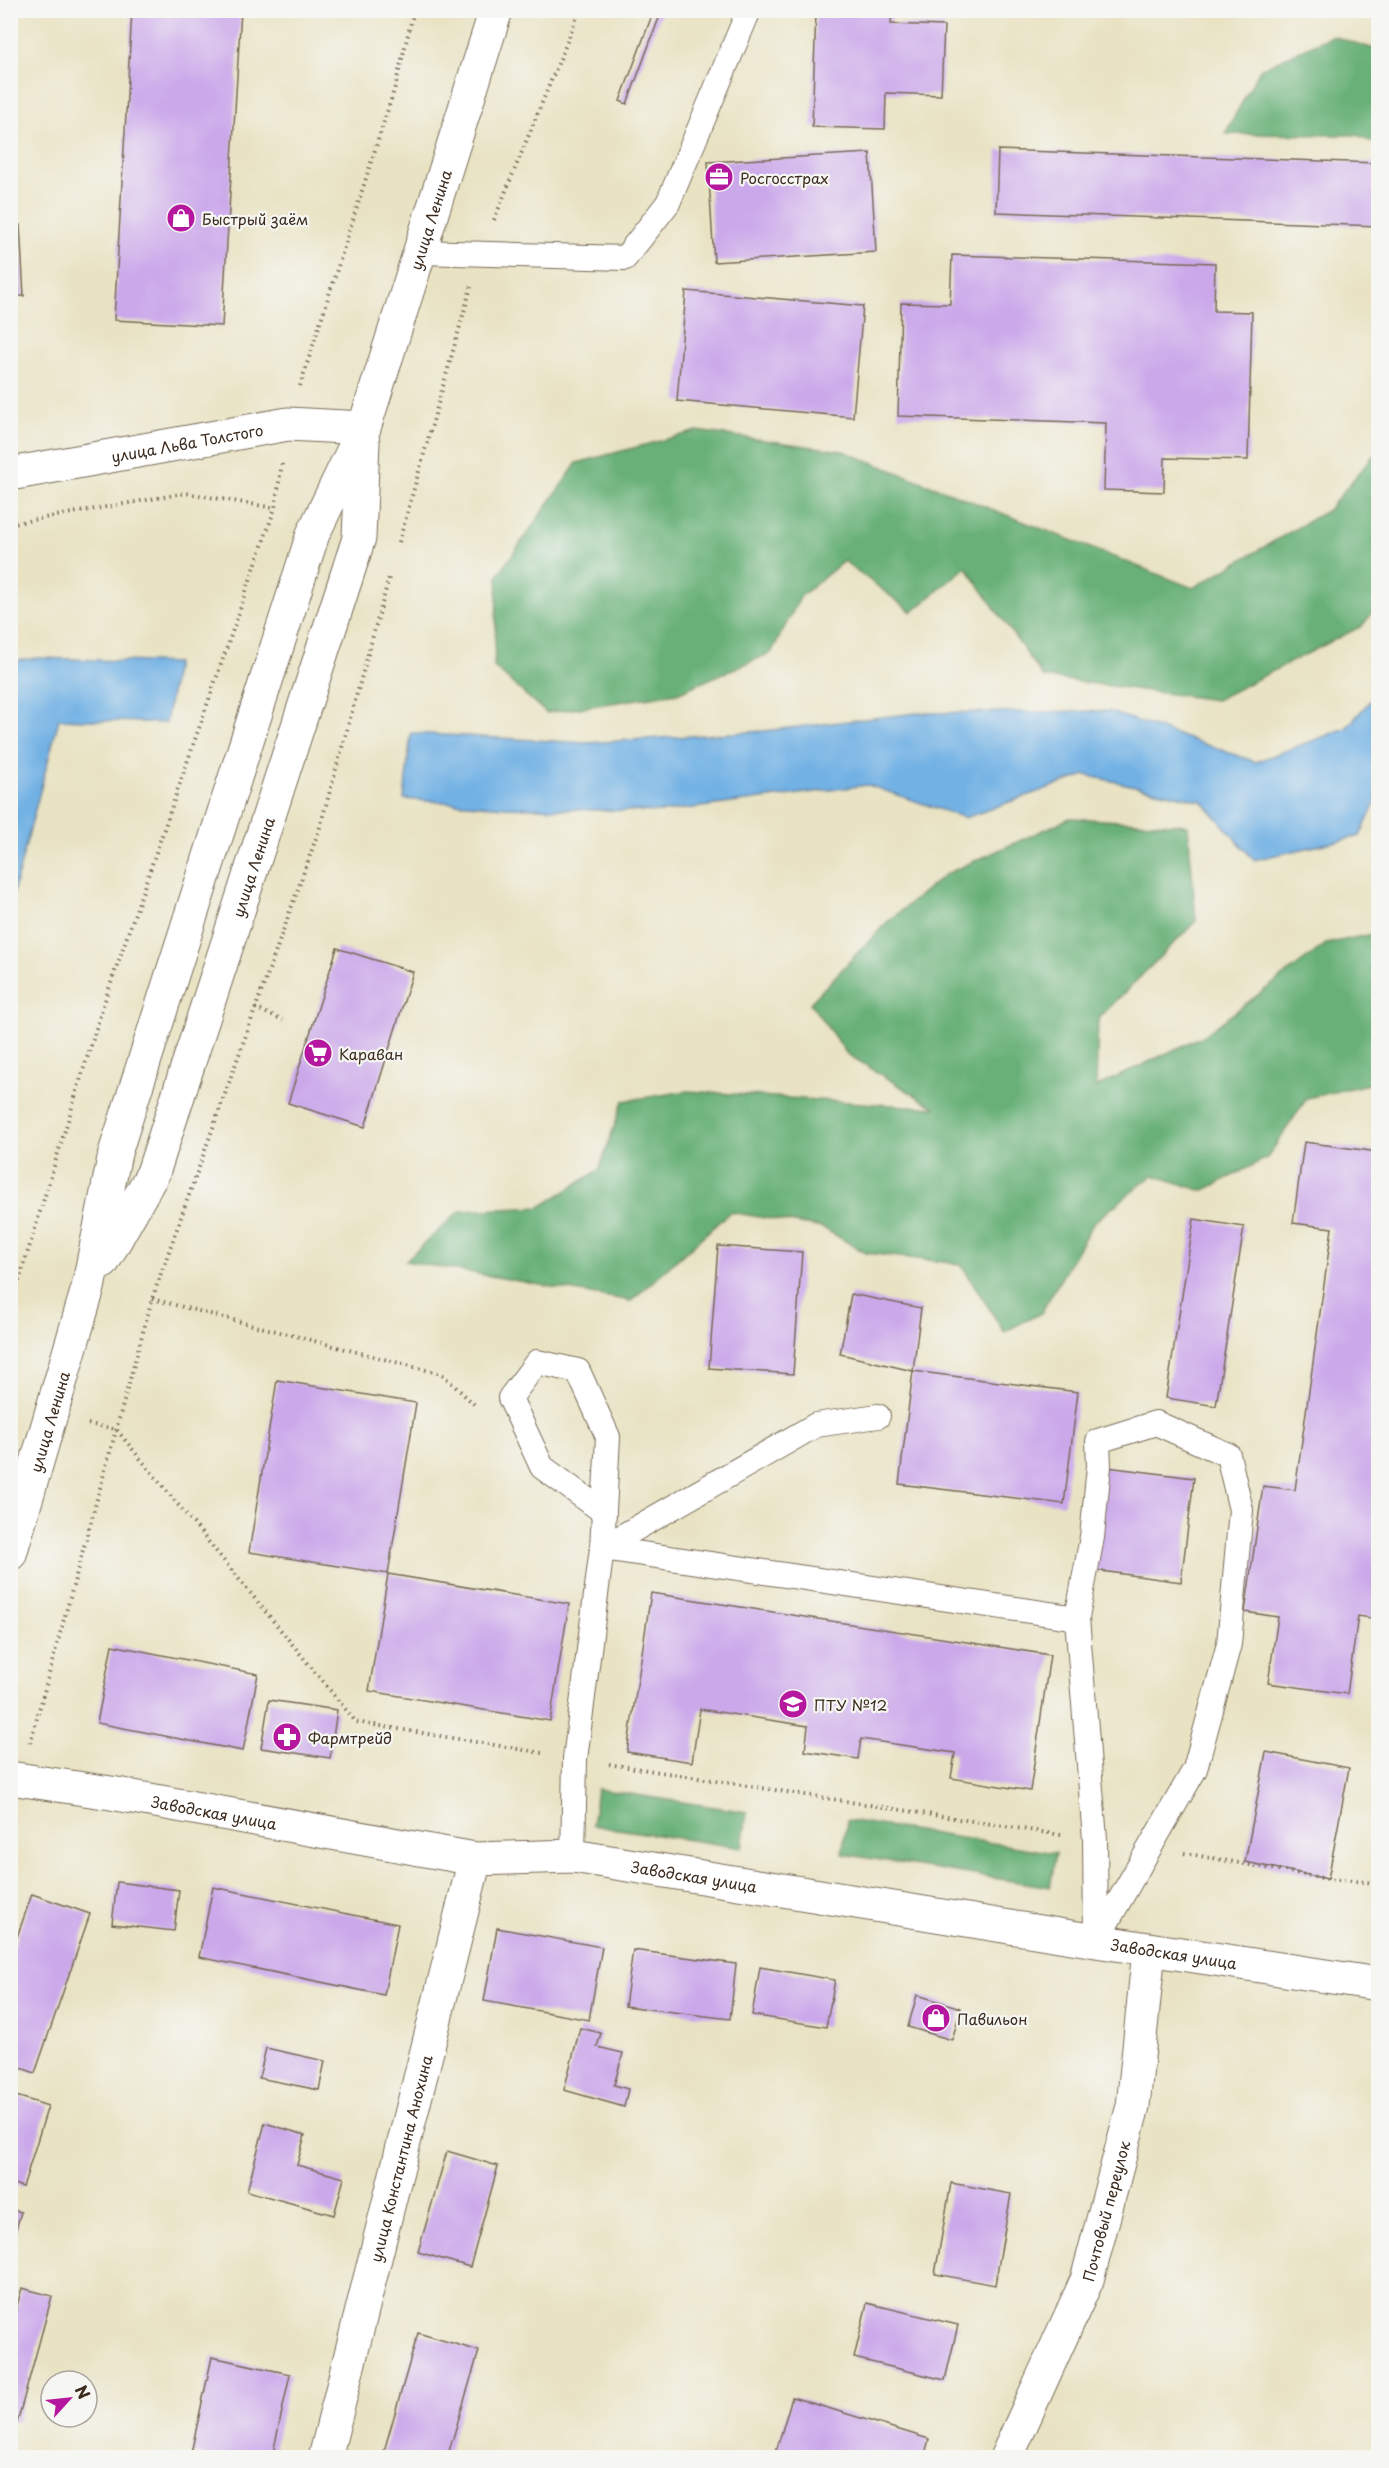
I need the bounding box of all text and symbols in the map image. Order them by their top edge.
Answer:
office icon: Росгосстрах [703,161,735,193]
street label: улица Ленина [403,166,457,273]
place label: Росгосстрах [740,166,829,189]
shop icon: Быстрый заём [165,202,197,234]
place label: Быстрый заём [202,207,308,230]
street label: улица Льва Толстого [109,417,265,467]
street label: улица Ленина [225,813,280,920]
supermarket icon: Караван [302,1037,334,1069]
place label: Караван [339,1042,403,1065]
street label: улица Ленина [23,1368,75,1475]
school or university icon: ПТУ №12 [777,1688,809,1720]
place label: ПТУ №12 [814,1693,887,1716]
pharmacy icon: Фармтрейд [271,1721,303,1753]
place label: Фармтрейд [308,1726,392,1749]
street label: Заводская улица [150,1789,279,1834]
street label: Заводская улица [630,1854,759,1897]
street label: Заводская улица [1110,1932,1239,1974]
shop icon: Павильон [920,2002,952,2034]
place label: Павильон [957,2007,1028,2030]
street label: улица Константина Анохина [363,2052,437,2264]
street label: Почтовый переулок [1076,2138,1135,2284]
north arrow [39,2369,99,2429]
text: N [70,2381,97,2403]

